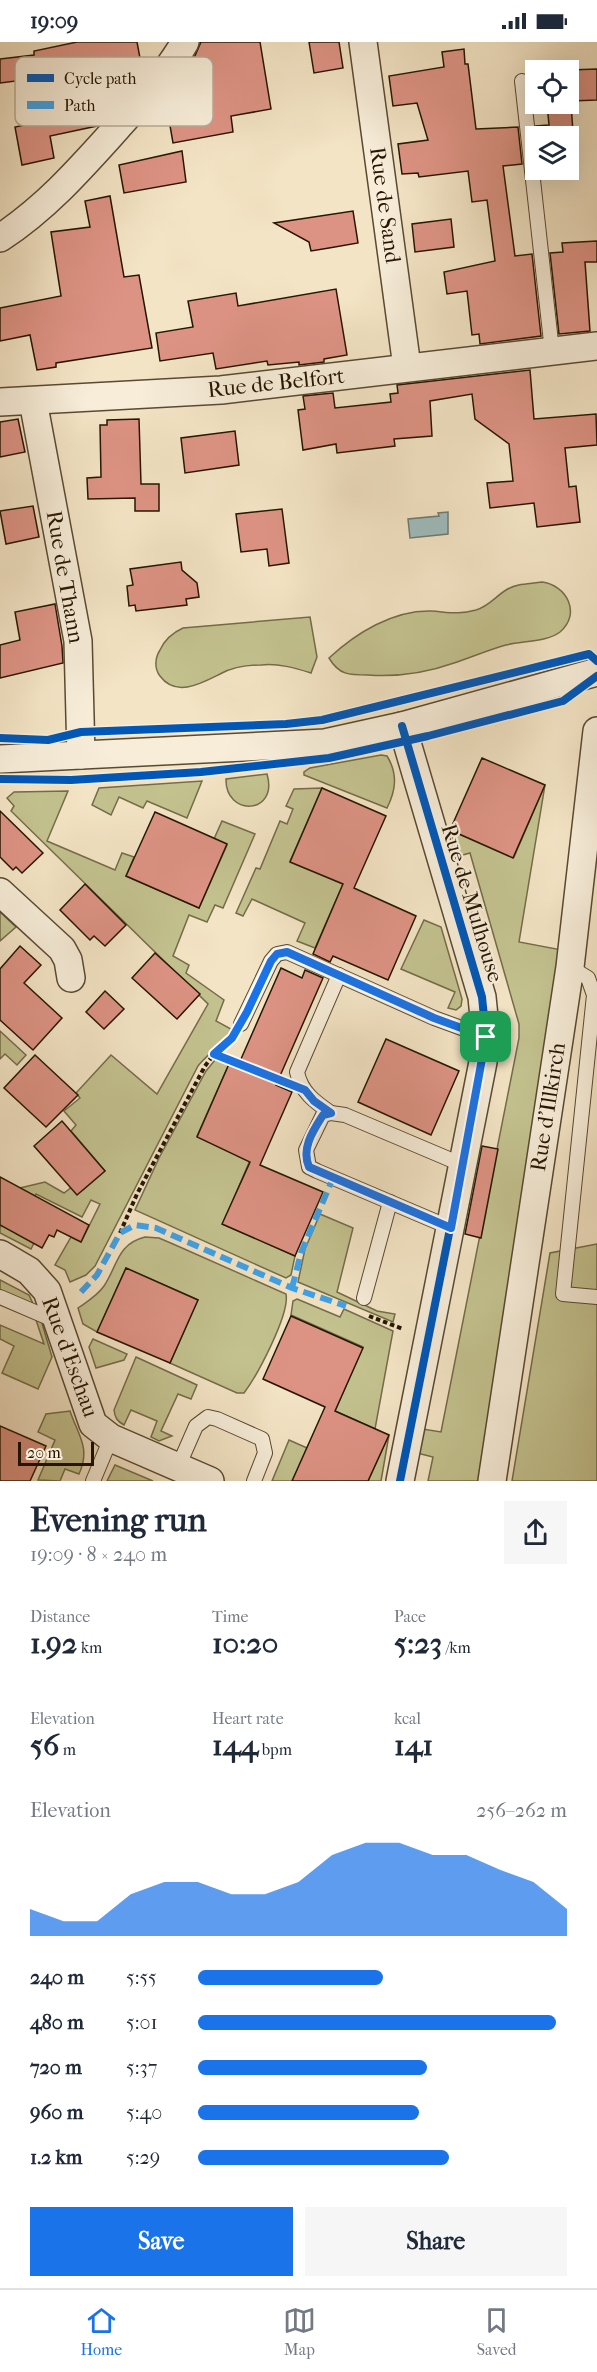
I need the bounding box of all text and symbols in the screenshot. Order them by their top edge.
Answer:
text: 19:09 [30,8,78,34]
legend [15,57,213,126]
map controls [525,60,579,180]
button: locate [525,60,579,114]
text: Cycle path [64,69,136,88]
text: Path [64,96,96,115]
button: layers [525,126,579,180]
street label: Rue de Sand [364,145,406,266]
street label: Rue de Belfort [206,363,346,403]
street label: Rue de Thann [41,509,90,646]
street label: Rue de Mulhouse [436,821,508,985]
pin [460,1011,511,1062]
icon: arrive [469,1020,502,1053]
street label: Rue d'Illkirch [525,1040,571,1173]
street label: Rue d'Eschau [36,1293,104,1421]
scale bar [18,1439,94,1466]
text: 20 m [27,1443,61,1462]
text: Evening run [30,1501,207,1540]
button: share [504,1501,567,1564]
text: 19:09 · 8 × 240 m [30,1543,167,1566]
text: Distance [30,1607,90,1626]
text: Time [212,1607,248,1626]
text: Pace [394,1607,426,1626]
text: 1.92 [30,1626,77,1661]
text: 10:20 [212,1626,278,1661]
text: 5:23 [394,1626,442,1661]
text: km [77,1638,102,1657]
text: /km [442,1638,471,1657]
text: Elevation [30,1709,95,1728]
text: Heart rate [212,1709,284,1728]
text: kcal [394,1709,421,1728]
text: 56 [30,1728,59,1763]
text: 144 [212,1728,258,1763]
text: 141 [394,1728,433,1763]
text: m [59,1740,76,1759]
text: bpm [258,1740,292,1759]
text: Elevation [30,1799,111,1822]
text: 256–262 m [476,1799,567,1822]
text: 240 m [30,1966,84,1989]
text: 5:55 [126,1966,157,1989]
text: 480 m [30,2011,84,2034]
text: 5:01 [126,2011,158,2034]
text: 720 m [30,2056,82,2079]
text: 5:37 [126,2056,157,2079]
text: 960 m [30,2101,83,2124]
text: 5:40 [126,2101,162,2124]
text: 1.2 km [30,2146,83,2169]
text: 5:29 [126,2146,160,2169]
button: Save [30,2207,293,2276]
button: Share [305,2207,567,2276]
tab: Home [80,2304,122,2359]
tab: Map [283,2304,316,2359]
tab: Saved [477,2304,517,2359]

